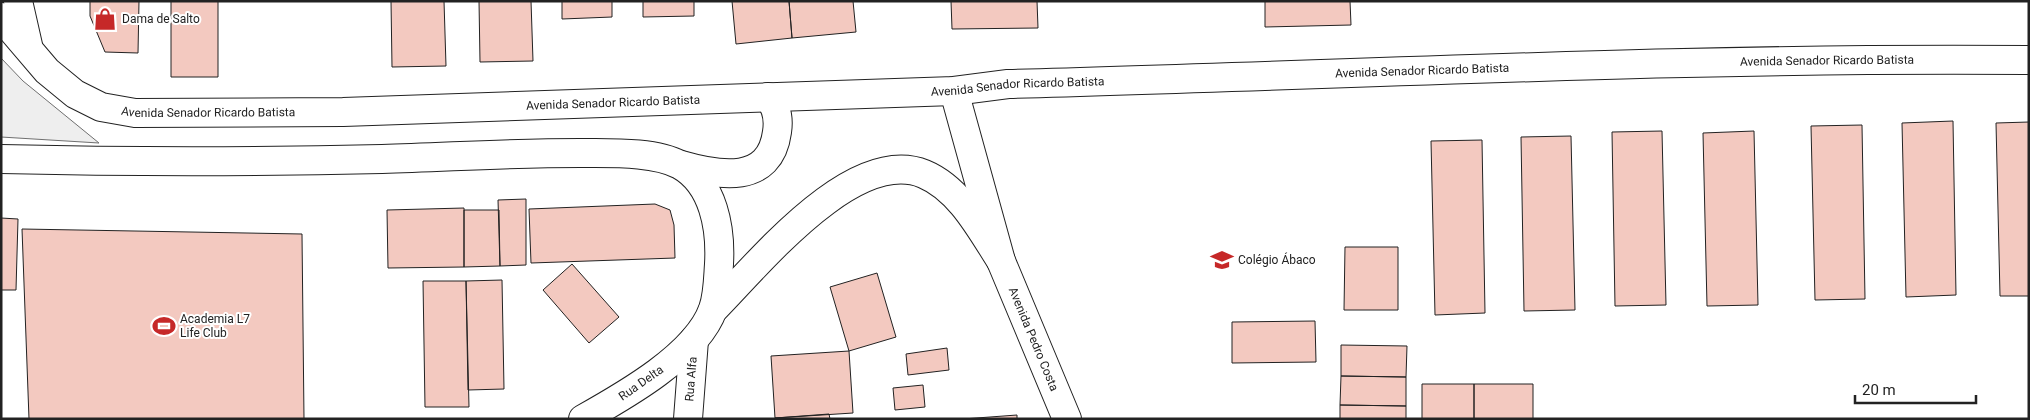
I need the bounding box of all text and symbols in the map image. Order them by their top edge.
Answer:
shop icon: Dama de Salto [92,6,118,32]
place label: Dama de Salto [122,12,200,26]
street label: Avenida Senador Ricardo Batista [1740,53,1914,69]
street label: Avenida Senador Ricardo Batista [1335,61,1509,81]
street label: Avenida Senador Ricardo Batista [931,74,1105,99]
street label: Avenida Senador Ricardo Batista [526,93,700,113]
street label: Avenida Senador Ricardo Batista [120,104,295,120]
school or university icon: Colégio Ábaco [1209,247,1235,273]
place label: Colégio Ábaco [1238,252,1316,267]
street label: Avenida Pedro Costa [1006,285,1062,393]
place label: Academia L7 Life Club [180,312,250,340]
sports icon: Academia L7 Life Club [151,313,177,339]
street label: Rua Alfa [682,356,700,402]
street label: Rua Delta [616,363,666,403]
scale bar [1855,372,1976,404]
text: 20 m [1862,381,1896,399]

